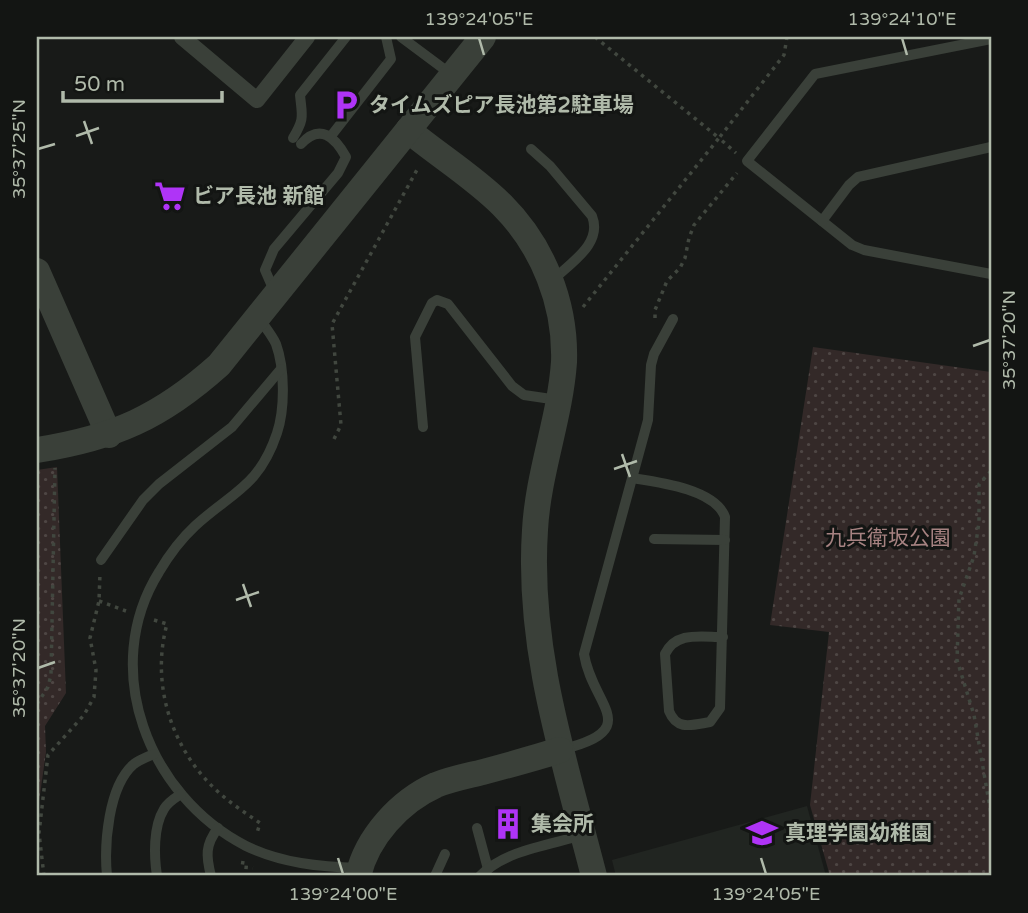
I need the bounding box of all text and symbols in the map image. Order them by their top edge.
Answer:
text: 139°24'05"E [425,8,533,30]
text: 139°24'10"E [848,8,956,30]
scale bar [63,60,222,104]
text: 50 m [74,72,125,97]
parking icon: タイムズピア長池第2駐車場 [329,88,363,122]
place label: タイムズピア長池第2駐車場 [369,93,634,118]
text: 35°37'25"N [8,99,30,199]
supermarket icon: ビア長池 新館 [153,179,187,213]
place label: ビア長池 新館 [193,184,324,209]
text: 35°37'20"N [998,290,1020,390]
park label: 九兵衛坂公園 [825,526,951,551]
text: 35°37'20"N [8,618,30,718]
building icon: 集会所 [491,807,525,841]
place label: 集会所 [531,812,594,837]
school or university icon: 真理学園幼稚園 [745,816,779,850]
place label: 真理学園幼稚園 [785,821,932,846]
text: 139°24'00"E [289,883,397,905]
text: 139°24'05"E [712,883,820,905]

